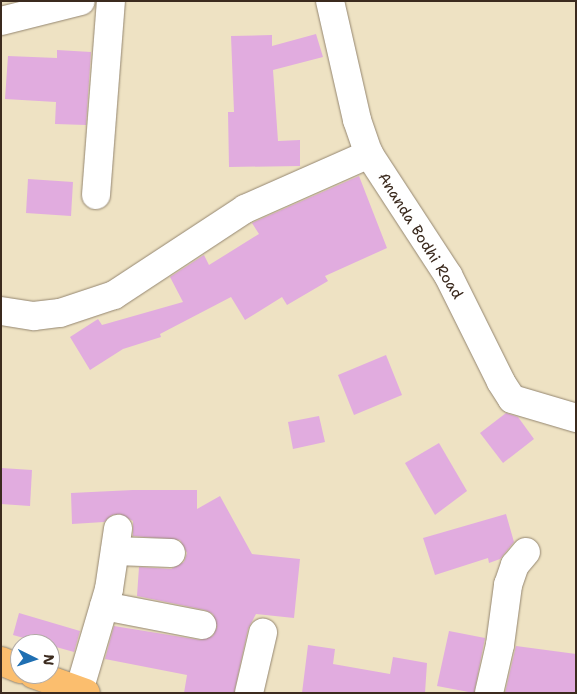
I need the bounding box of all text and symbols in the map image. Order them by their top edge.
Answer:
street label: Ananda Bodhi Road [374,169,466,303]
north arrow [10,634,60,684]
text: N [40,654,58,666]

